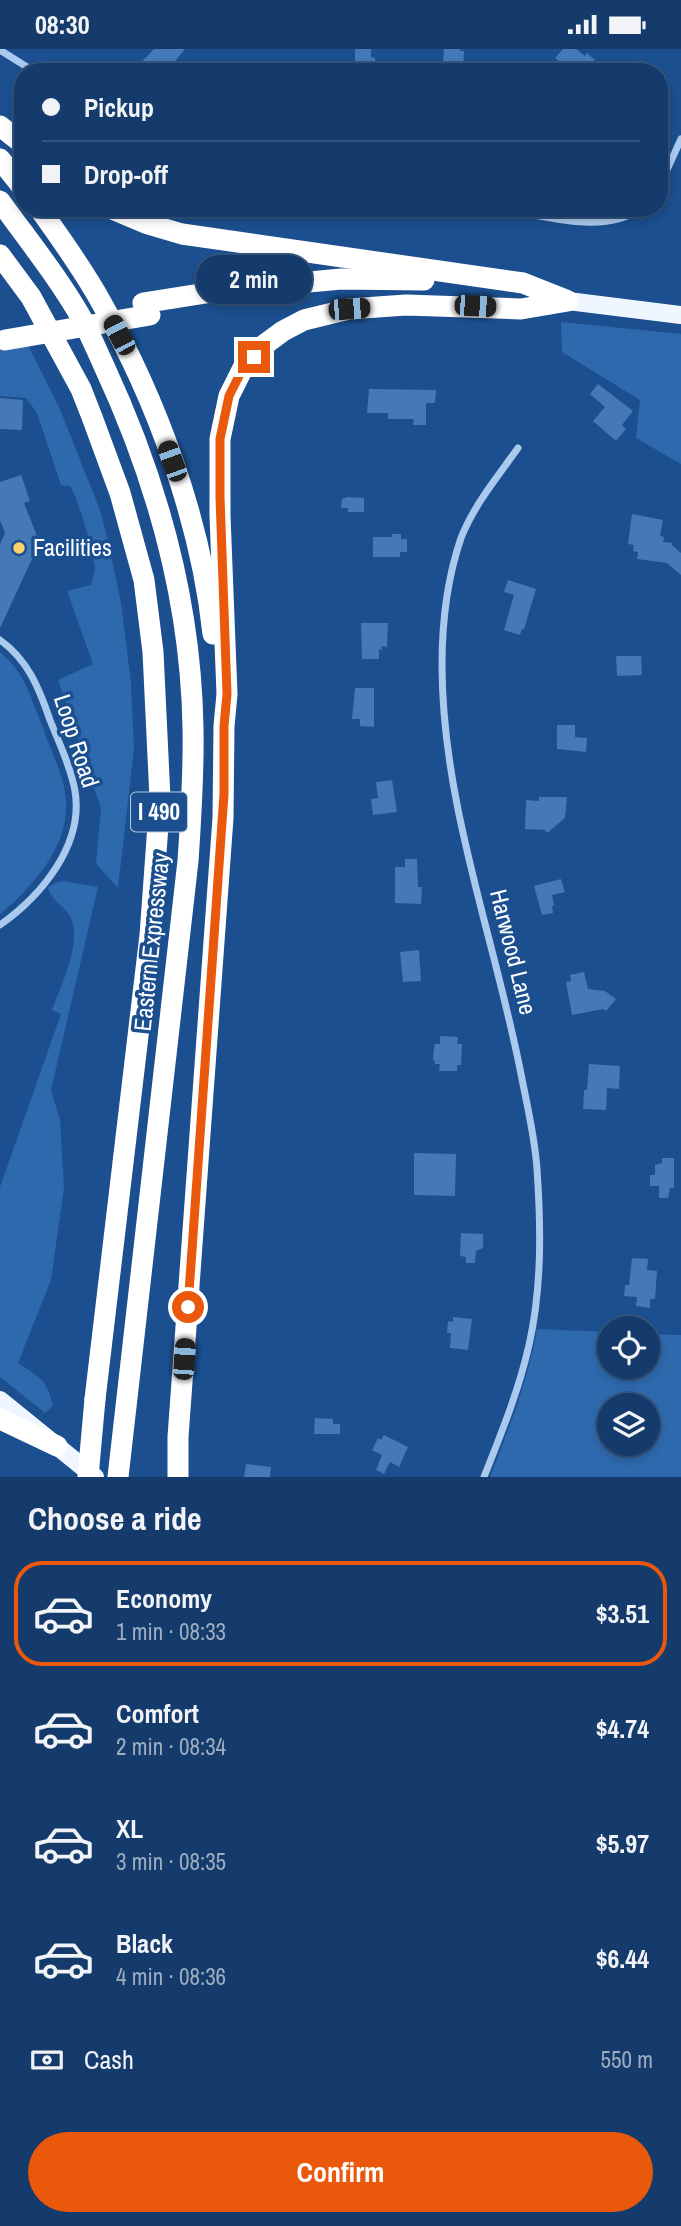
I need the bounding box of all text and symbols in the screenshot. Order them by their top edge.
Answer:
text: 08:30 [35,7,90,42]
text: Pickup [84,90,154,125]
text: Drop-off [84,157,168,192]
callout: 2 min [196,255,312,305]
text: 2 min [229,264,279,295]
car [454,294,497,318]
car [328,297,371,321]
car [100,312,139,358]
route end [238,341,270,373]
car [155,438,190,484]
place label: Facilities [33,531,112,563]
marker: Facilities [11,540,27,556]
street label: Loop Road [47,690,107,791]
road number: I 490 [131,793,187,831]
street label: Eastern Expressway [126,851,176,1033]
street label: Harwood Lane [483,886,545,1018]
route start [172,1291,204,1323]
map controls [597,1316,660,1456]
button: locate [597,1316,660,1379]
car [173,1337,196,1381]
button: layers [597,1393,660,1456]
text: Choose a ride [28,1497,202,1540]
text: Economy [116,1581,212,1616]
icon: car [32,1582,95,1645]
text: $3.51 [596,1596,649,1631]
text: 1 min · 08:33 [116,1616,226,1647]
text: Comfort [116,1696,199,1731]
icon: car [32,1697,95,1760]
text: $4.74 [596,1711,649,1746]
text: 2 min · 08:34 [116,1731,226,1762]
text: XL [116,1811,143,1846]
icon: car [32,1812,95,1875]
text: $5.97 [596,1826,649,1861]
text: 3 min · 08:35 [116,1846,226,1877]
text: Black [116,1926,173,1961]
icon: car [32,1927,95,1990]
text: $6.44 [596,1941,649,1976]
text: 4 min · 08:36 [116,1961,226,1992]
icon: cash [28,2041,66,2079]
text: Cash [84,2042,134,2077]
text: 550 m [601,2044,653,2075]
button: Confirm [28,2132,653,2212]

